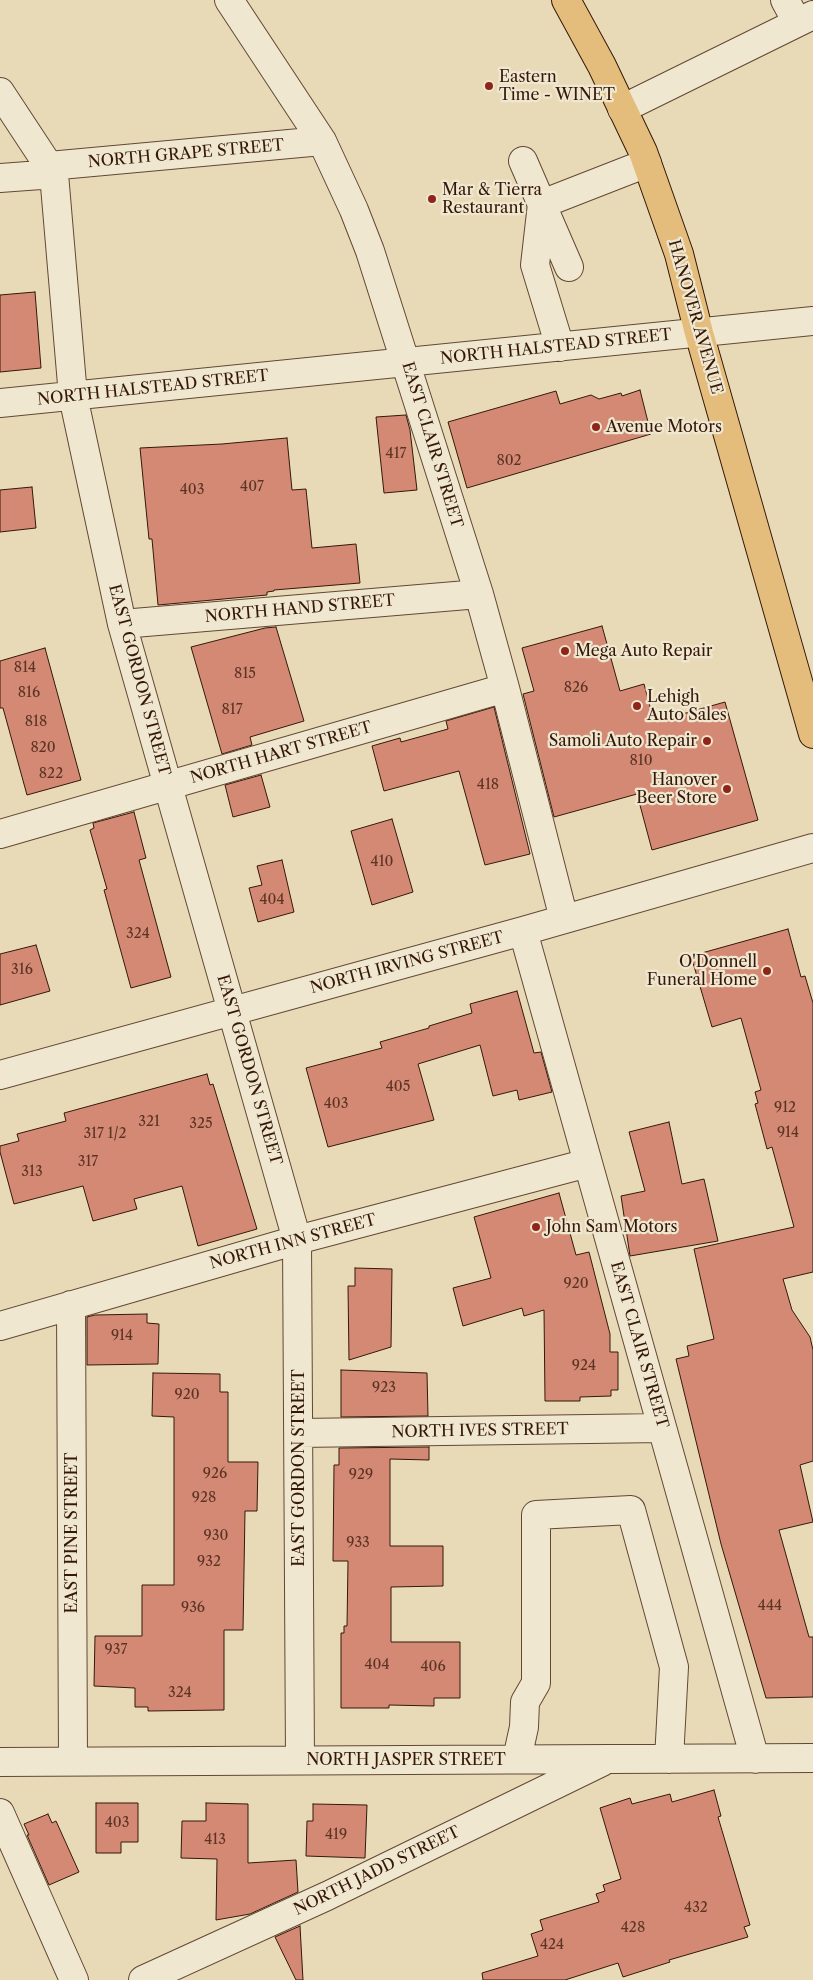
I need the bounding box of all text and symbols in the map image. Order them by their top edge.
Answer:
place label: Eastern Time - WINET [499,67,615,105]
marker: Eastern Time - WINET [483,80,495,92]
street label: NORTH GRAPE STREET [87,136,285,172]
place label: Mar & Tierra Restaurant [442,180,542,218]
marker: Mar & Tierra Restaurant [426,193,438,205]
street label: HANOVER AVENUE [664,238,726,396]
street label: NORTH HALSTEAD STREET [439,325,673,369]
street label: EAST CLAIR STREET [398,360,466,530]
street label: NORTH HALSTEAD STREET [36,366,270,410]
place label: Avenue Motors [606,417,722,437]
marker: Avenue Motors [590,421,602,433]
house number: 417 [386,446,406,462]
house number: 802 [496,453,522,469]
house number: 407 [240,479,264,495]
house number: 403 [180,482,204,498]
street label: EAST GORDON STREET [104,582,174,778]
street label: NORTH HAND STREET [204,591,396,627]
place label: Mega Auto Repair [575,641,713,661]
marker: Mega Auto Repair [559,645,571,657]
house number: 814 [14,660,36,676]
house number: 815 [234,666,256,682]
house number: 826 [564,680,588,696]
house number: 816 [18,685,40,701]
place label: Lehigh Auto Sales [647,687,727,725]
marker: Lehigh Auto Sales [631,700,643,712]
house number: 817 [221,702,243,718]
house number: 818 [25,714,47,730]
street label: NORTH HART STREET [188,718,374,788]
place label: Samoli Auto Repair [549,731,697,751]
marker: Samoli Auto Repair [701,735,713,747]
house number: 820 [30,740,56,756]
house number: 810 [629,753,653,769]
house number: 822 [39,766,63,782]
place label: Hanover Beer Store [636,770,717,808]
house number: 418 [477,777,499,793]
marker: Hanover Beer Store [721,783,733,795]
house number: 410 [371,854,393,870]
house number: 404 [259,892,285,908]
house number: 324 [126,926,150,942]
street label: NORTH IRVING STREET [308,928,506,998]
place label: O'Donnell Funeral Home [647,952,757,990]
house number: 316 [11,962,33,978]
marker: O'Donnell Funeral Home [761,965,773,977]
street label: EAST GORDON STREET [213,973,285,1167]
house number: 405 [386,1079,410,1095]
house number: 403 [324,1096,348,1112]
house number: 912 [774,1100,796,1116]
house number: 321 [138,1114,160,1130]
house number: 325 [189,1116,213,1132]
house number: 914 [777,1125,799,1141]
house number: 317 1/2 [83,1126,127,1142]
house number: 317 [78,1154,98,1170]
house number: 313 [21,1164,43,1180]
street label: NORTH INN STREET [208,1211,378,1273]
place label: John Sam Motors [546,1217,677,1237]
marker: John Sam Motors [530,1221,542,1233]
street label: EAST CLAIR STREET [606,1259,672,1431]
house number: 920 [563,1276,589,1292]
house number: 914 [111,1328,133,1344]
house number: 924 [572,1358,596,1374]
street label: EAST GORDON STREET [289,1369,309,1567]
house number: 923 [372,1380,396,1396]
house number: 920 [174,1387,200,1403]
street label: NORTH IVES STREET [391,1420,569,1442]
street label: EAST PINE STREET [62,1452,82,1614]
house number: 926 [203,1466,227,1482]
house number: 929 [349,1467,373,1483]
house number: 928 [192,1490,216,1506]
house number: 930 [204,1528,228,1544]
house number: 933 [346,1535,370,1551]
house number: 932 [197,1554,221,1570]
house number: 444 [758,1598,782,1614]
house number: 936 [181,1600,205,1616]
house number: 937 [105,1642,127,1658]
house number: 404 [364,1657,390,1673]
house number: 406 [420,1659,446,1675]
house number: 324 [168,1685,192,1701]
street label: NORTH JASPER STREET [306,1750,506,1770]
house number: 403 [105,1815,129,1831]
street label: NORTH JADD STREET [291,1822,463,1920]
house number: 419 [325,1827,347,1843]
house number: 413 [204,1832,226,1848]
house number: 432 [684,1900,708,1916]
house number: 428 [621,1920,645,1936]
house number: 424 [540,1937,564,1953]

